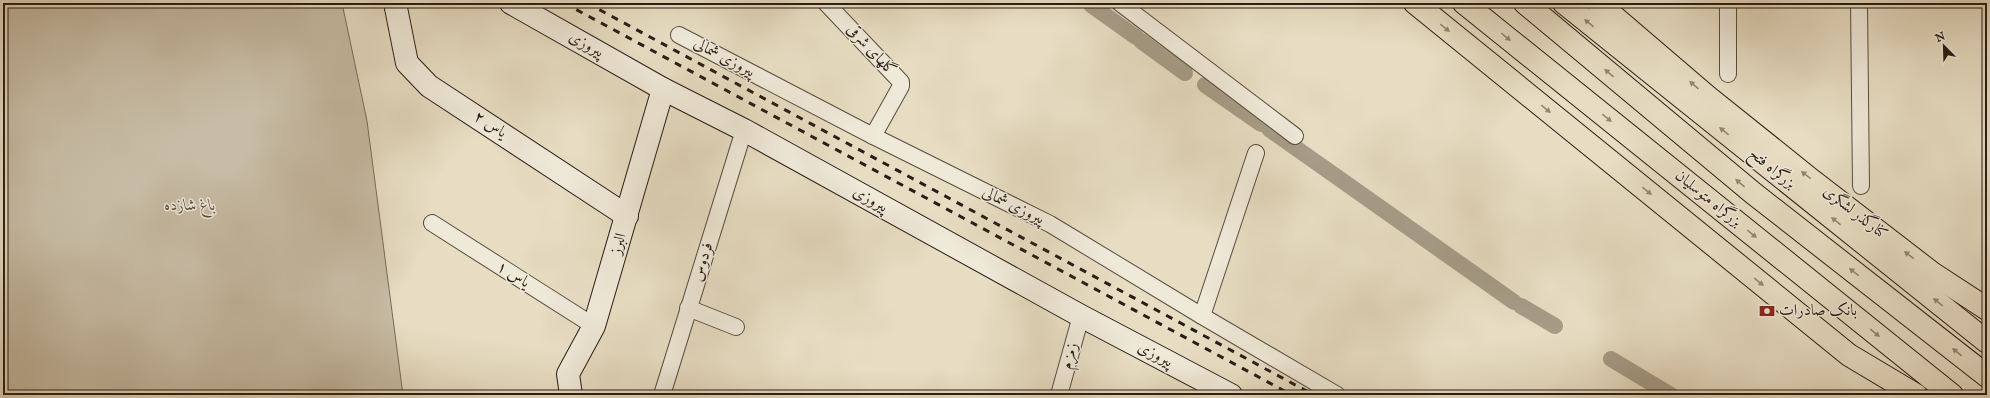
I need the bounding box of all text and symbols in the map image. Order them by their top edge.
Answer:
street label: گلهای شرقی [842,19,901,80]
one-way arrow [1584,19,1595,27]
one-way arrow [1440,23,1451,32]
north arrow [1924,26,1964,66]
street label: پیروزی [565,27,608,63]
text: N [1932,29,1948,46]
one-way arrow [1500,32,1511,41]
street label: پیروزی شمالی [690,34,759,83]
one-way arrow [1603,68,1614,77]
one-way arrow [1689,81,1699,90]
one-way arrow [1541,105,1552,114]
street label: یاس ۲ [470,107,511,144]
one-way arrow [1601,114,1612,122]
one-way arrow [1718,126,1729,135]
street label: بزرگراه فتح [1743,143,1801,196]
street label: بزرگراه متوسلیان [1671,164,1747,232]
one-way arrow [1801,171,1812,180]
one-way arrow [1735,179,1746,188]
street label: کنارگذر لشگری [1819,179,1893,244]
street label: پیروزی [849,182,892,218]
street label: پیروزی شمالی [979,182,1048,230]
one-way arrow [1642,187,1653,196]
park label: باغ شازده [165,196,215,218]
one-way arrow [1831,216,1842,225]
one-way arrow [1747,230,1757,239]
street label: البرز [606,231,632,259]
street label: فردوس [688,240,718,284]
one-way arrow [1903,251,1914,260]
street label: یاس ۱ [493,257,534,293]
one-way arrow [1849,268,1859,276]
one-way arrow [1754,278,1765,286]
one-way arrow [1932,297,1943,306]
place label: بانک صادرات [1779,301,1857,321]
bank icon: بانک صادرات [1758,302,1776,320]
one-way arrow [1870,329,1881,338]
street label: پیروزی [1134,338,1177,373]
street label: زمزم [1057,341,1086,372]
one-way arrow [1951,347,1962,356]

